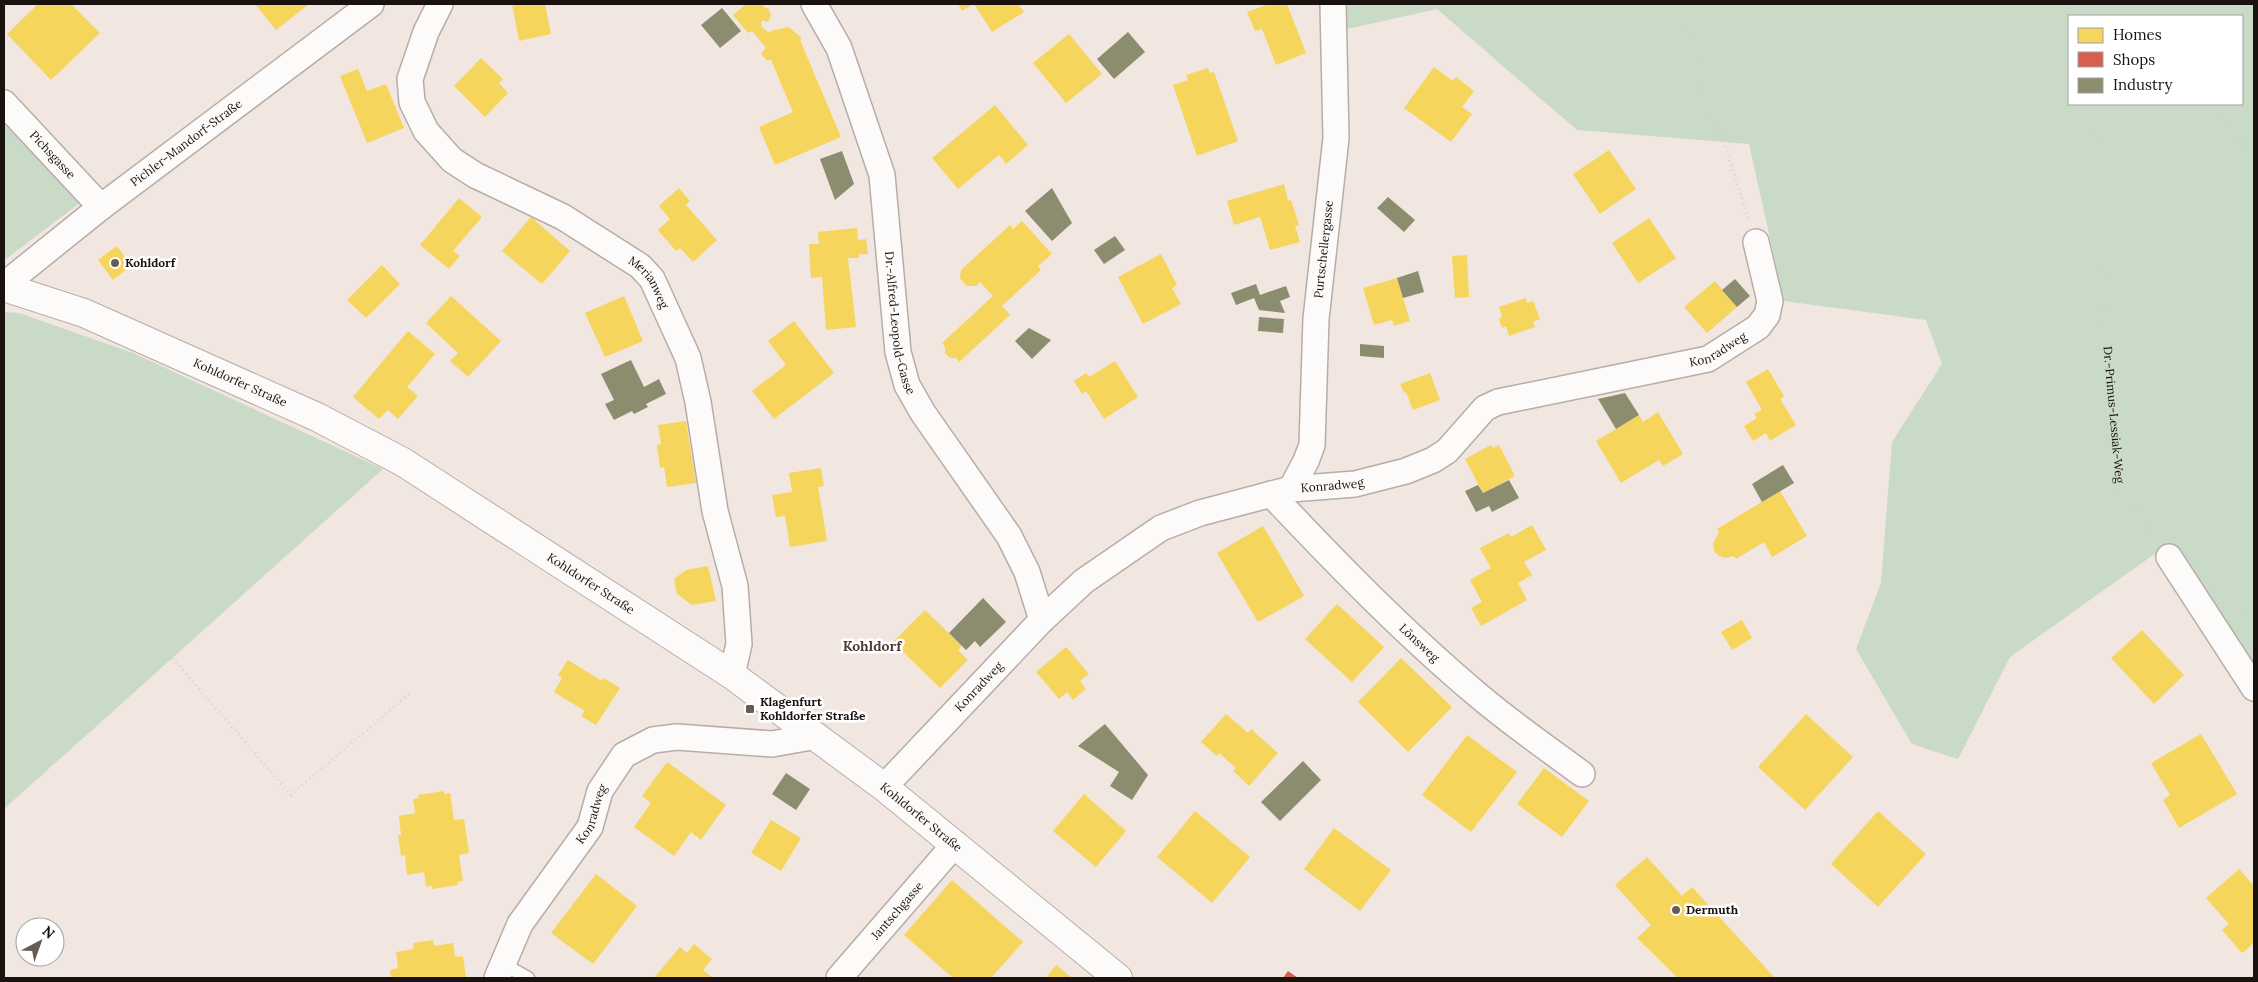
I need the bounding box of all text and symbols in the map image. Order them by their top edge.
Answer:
legend [2068,15,2243,105]
text: Homes [2113,25,2162,44]
text: Shops [2113,50,2155,69]
text: Industry [2113,75,2172,94]
street label: Pichler-Mandorf-Straße [127,95,245,189]
street label: Pichsgasse [27,127,79,182]
street label: Purtschellergasse [1310,199,1336,299]
street label: Dr.-Alfred-Leopold-Gasse [882,251,919,398]
street label: Merianweg [626,253,673,311]
place label: Kohldorf [125,255,177,270]
marker: Kohldorf [109,257,121,269]
street label: Konradweg [1688,328,1750,370]
street label: Dr.-Primus-Lessiak-Weg [2100,345,2128,484]
street label: Kohldorfer Straße [191,355,290,410]
street label: Konradweg [1300,474,1366,495]
street label: Kohldorfer Straße [544,549,638,617]
street label: Lönsweg [1396,620,1443,665]
district label: Kohldorf [843,637,902,655]
street label: Konradweg [951,658,1006,715]
place label: Klagenfurt Kohldorfer Straße [760,694,866,723]
marker: Klagenfurt Kohldorfer Straße [744,703,756,715]
street label: Kohldorfer Straße [877,779,966,855]
street label: Konradweg [572,780,610,847]
street label: Jantschgasse [867,878,926,943]
place label: Dermuth [1686,902,1739,917]
marker: Dermuth [1670,904,1682,916]
north arrow [15,917,65,967]
text: N [39,922,59,943]

